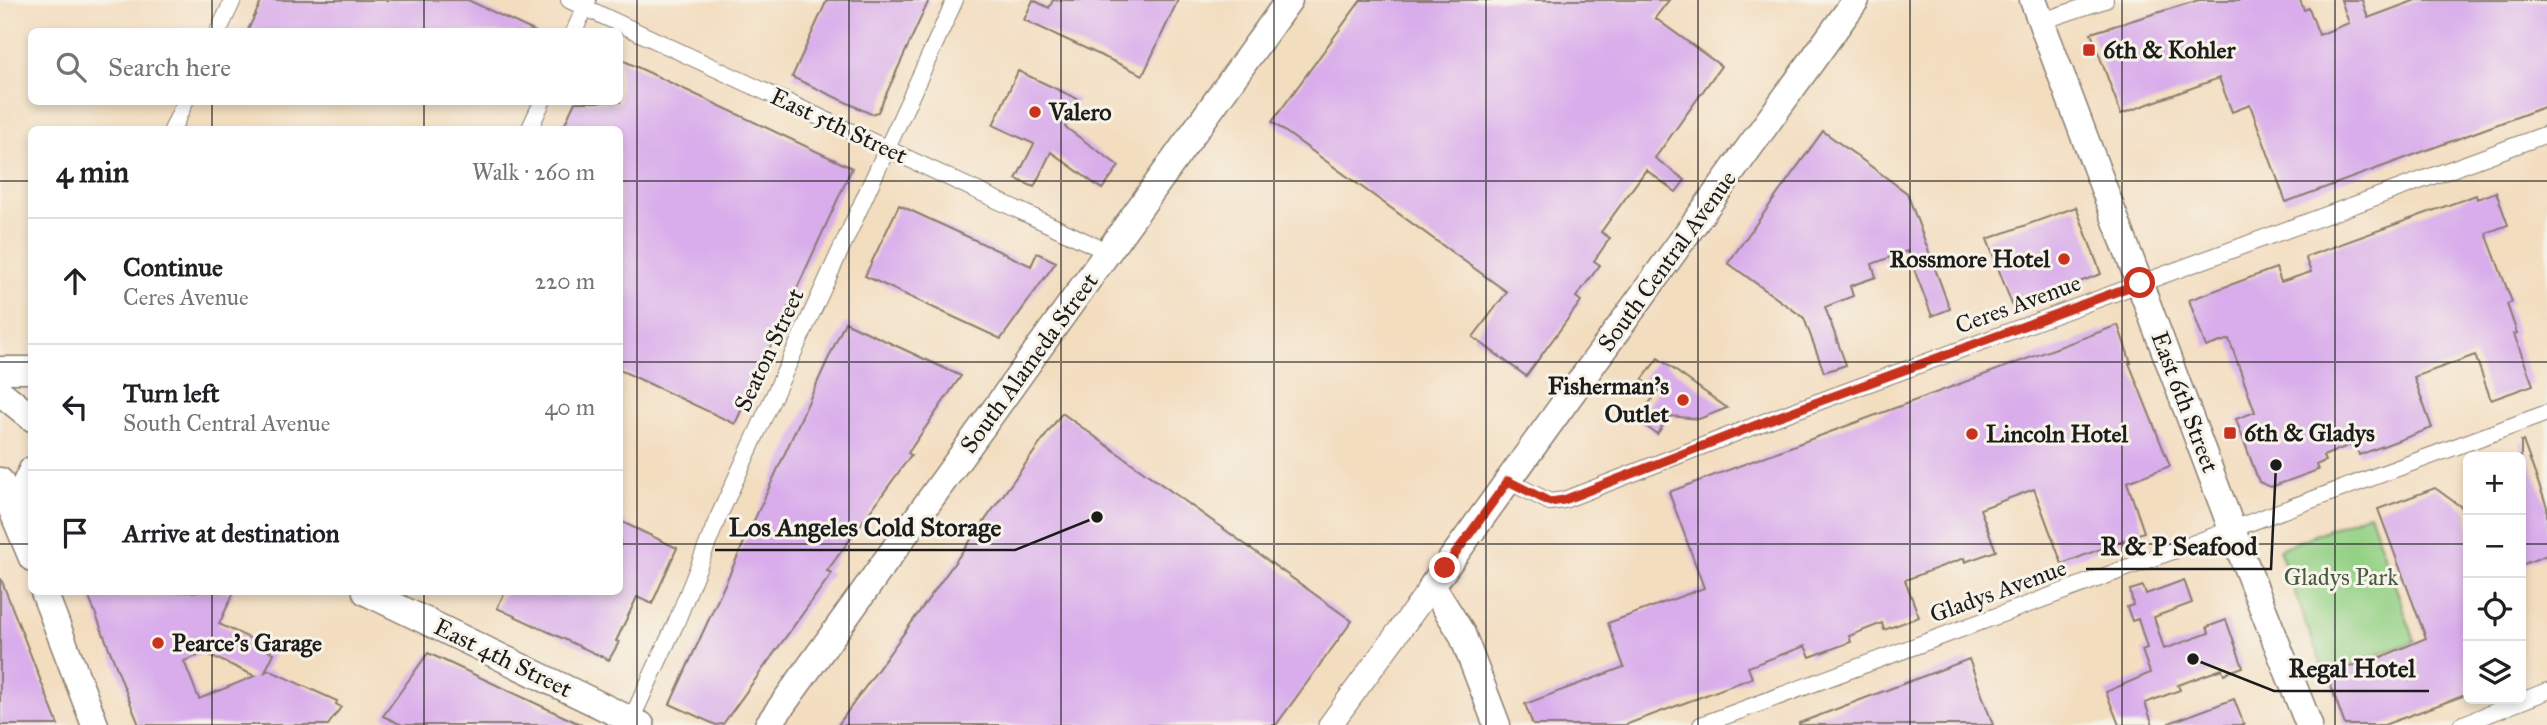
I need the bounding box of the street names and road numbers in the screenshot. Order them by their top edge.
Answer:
street label: East 5th Street [766,81,913,171]
street label: South Central Avenue [1591,165,1743,357]
street label: South Alameda Street [953,267,1105,459]
street label: Ceres Avenue [1951,267,2085,341]
street label: Seaton Street [727,283,811,416]
street label: East 6th Street [2144,327,2226,477]
street label: Gladys Avenue [1926,552,2070,630]
street label: East 4th Street [429,612,577,705]

